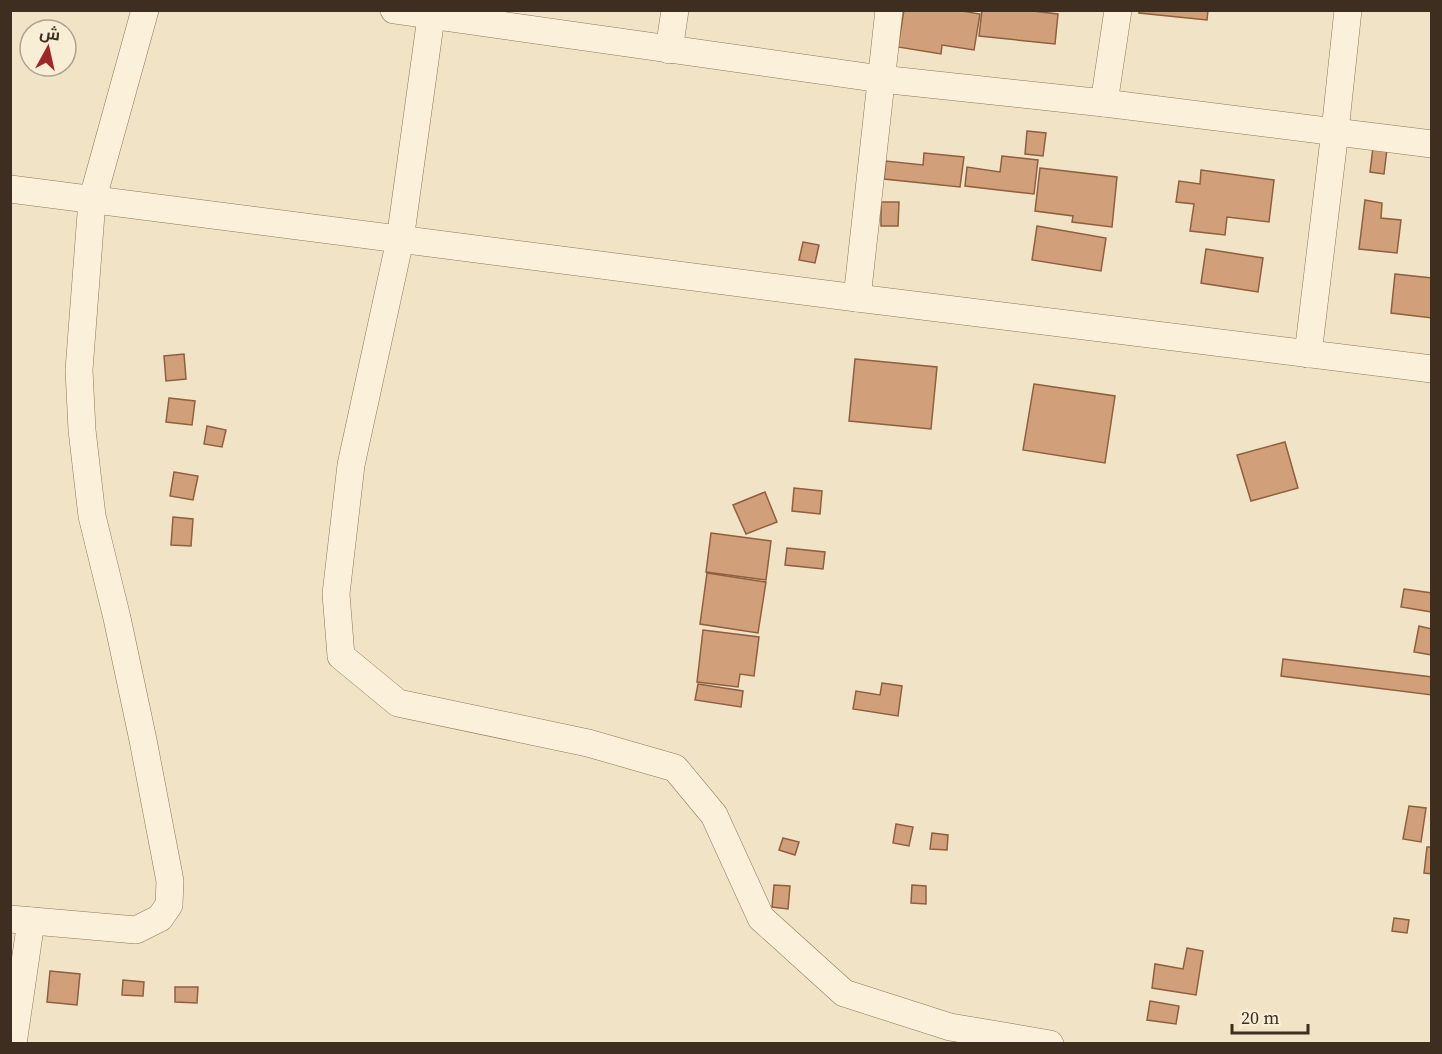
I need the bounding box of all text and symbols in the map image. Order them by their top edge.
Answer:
north arrow [18,18,78,78]
text: ش [38,21,62,45]
scale bar [1232,997,1308,1035]
text: 20 m [1241,1005,1279,1030]

